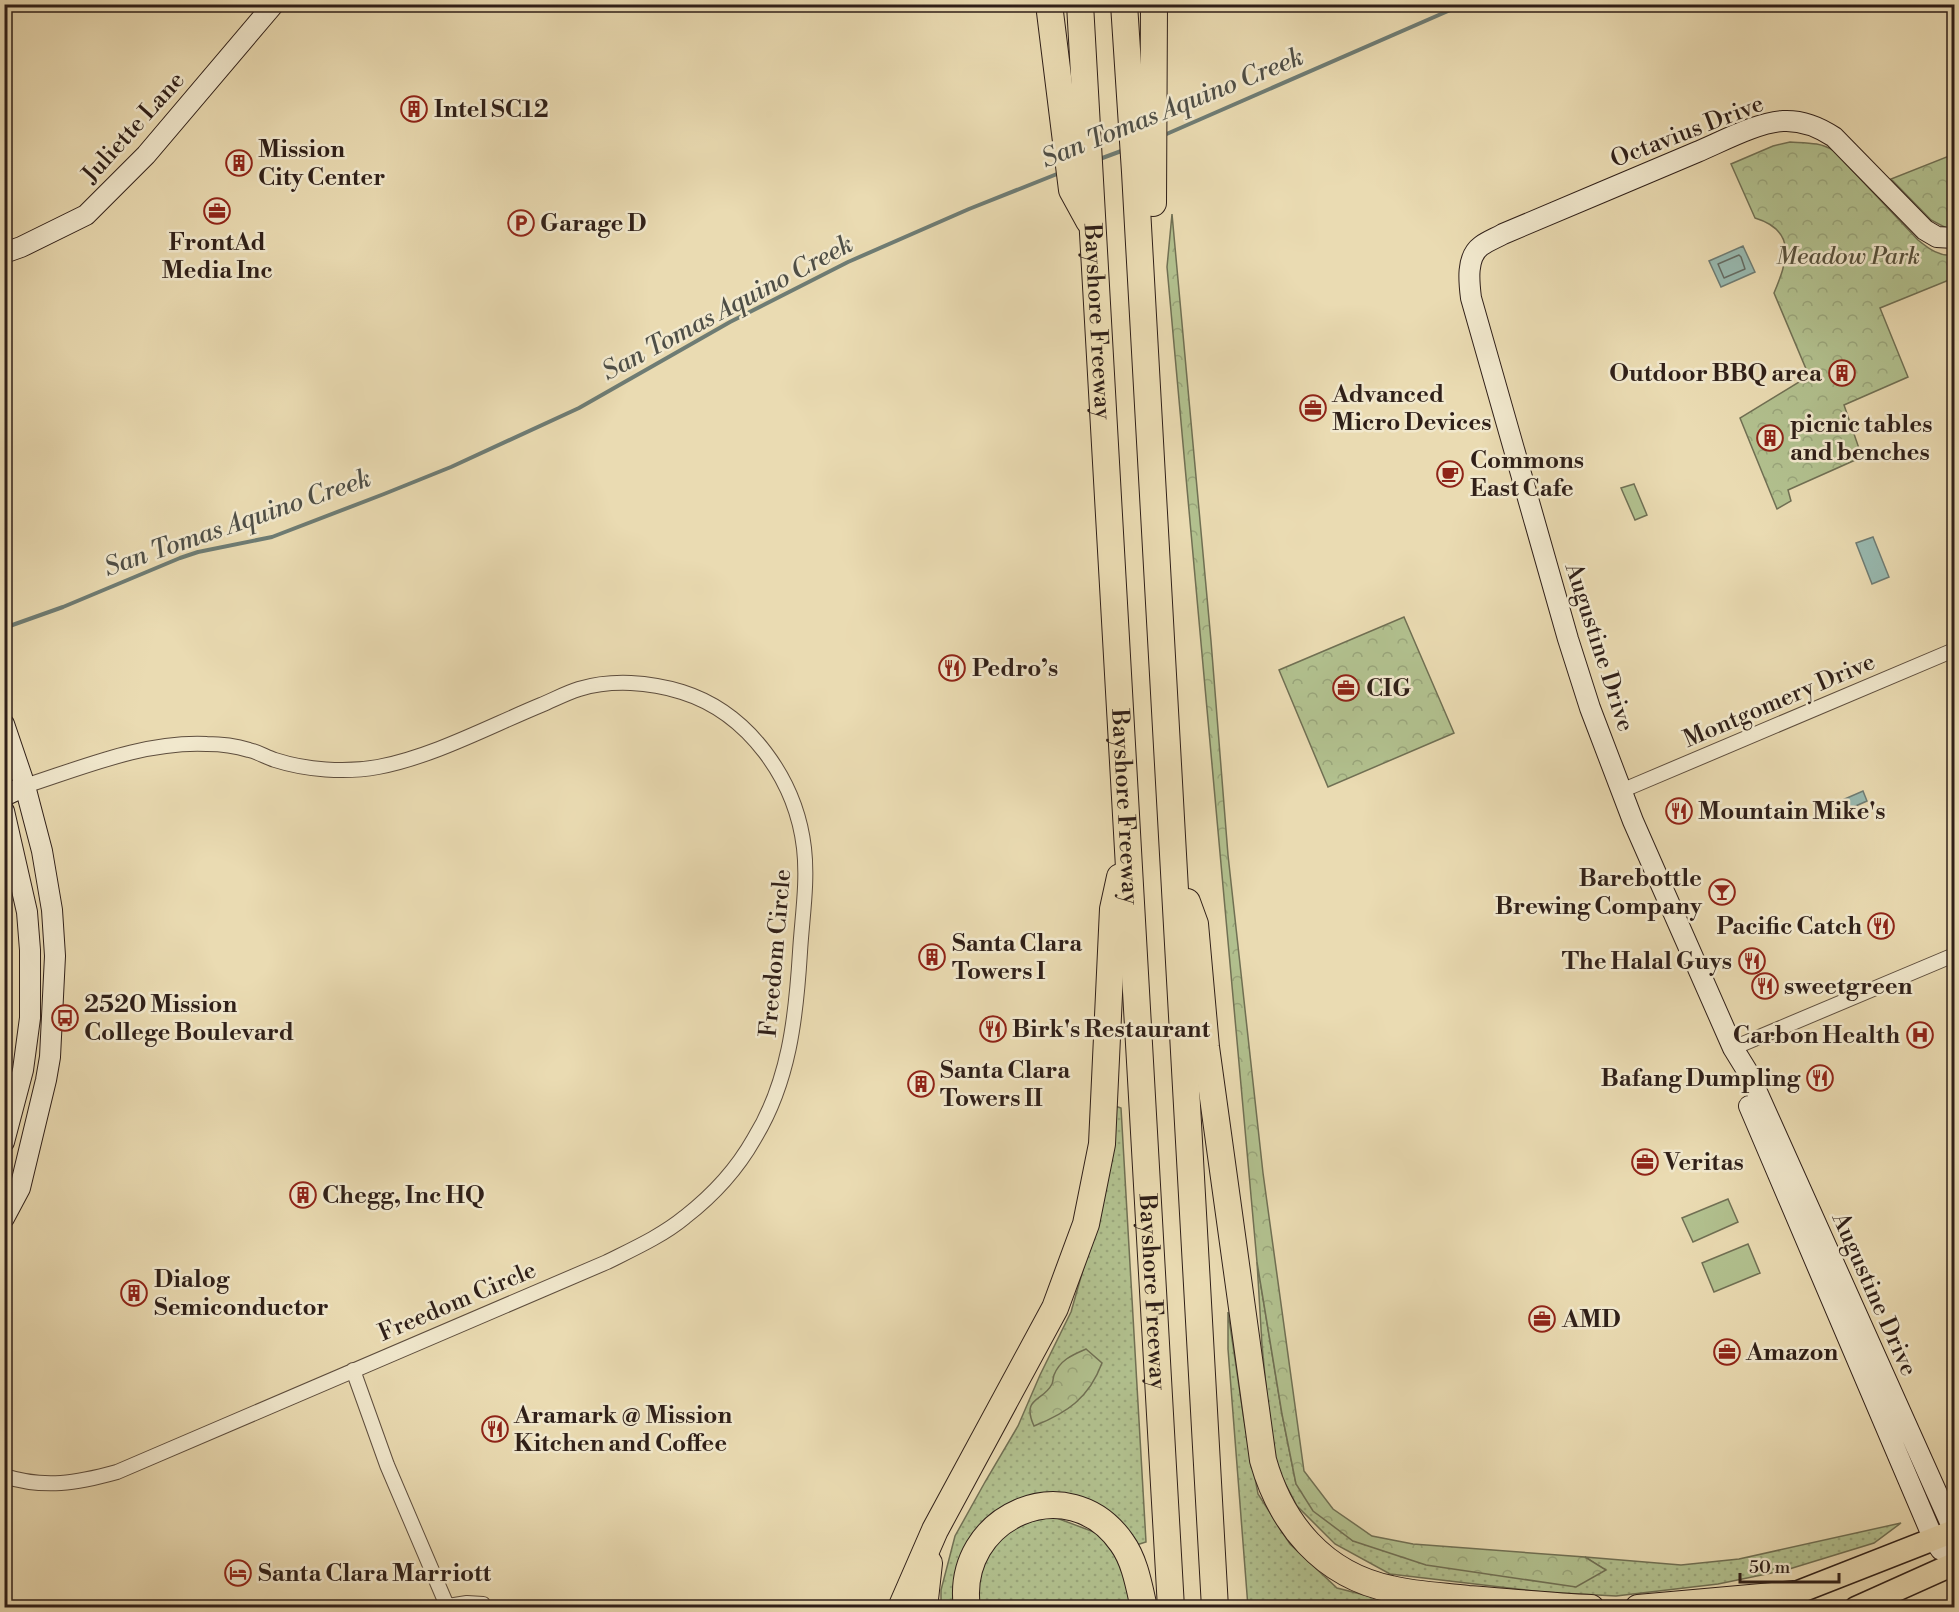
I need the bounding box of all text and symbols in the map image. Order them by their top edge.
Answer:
water label: San Tomas Aquino Creek [1036,41,1308,175]
street label: Juliette Lane [75,66,192,190]
street label: Octavius Drive [1606,89,1768,175]
building icon: Intel SC12 [399,94,429,124]
place label: Intel SC12 [434,95,549,125]
place label: Mission City Center [258,135,385,193]
building icon: Mission City Center [224,148,254,178]
office icon: FrontAd Media Inc [202,196,232,226]
parking icon: Garage D [506,208,536,238]
place label: Garage D [540,209,646,239]
street label: Bayshore Freeway [1076,222,1118,421]
place label: FrontAd Media Inc [161,228,273,286]
water label: San Tomas Aquino Creek [596,228,859,388]
park label: Meadow Park [1776,242,1920,272]
building icon: Outdoor BBQ area [1827,358,1857,388]
place label: Outdoor BBQ area [1609,359,1823,389]
place label: Advanced Micro Devices [1331,380,1491,438]
office icon: Advanced Micro Devices [1298,393,1328,423]
place label: picnic tables and benches [1790,410,1932,468]
building icon: picnic tables and benches [1755,423,1785,453]
place label: Commons East Cafe [1470,446,1584,504]
cafe icon: Commons East Cafe [1435,459,1465,489]
water label: San Tomas Aquino Creek [100,462,375,584]
street label: Augustine Drive [1557,558,1640,735]
street label: Montgomery Drive [1679,647,1880,755]
restaurant icon: Pedro’s [937,653,967,683]
place label: Pedro’s [972,654,1058,684]
office icon: CIG [1331,673,1361,703]
place label: CIG [1366,674,1411,704]
street label: Bayshore Freeway [1104,707,1145,906]
restaurant icon: Mountain Mike's [1664,796,1694,826]
place label: Mountain Mike's [1698,797,1886,827]
place label: Barebottle Brewing Company [1495,864,1703,922]
street label: Freedom Circle [754,868,798,1038]
bar icon: Barebottle Brewing Company [1707,877,1737,907]
restaurant icon: Pacific Catch [1866,911,1896,941]
place label: Pacific Catch [1716,912,1862,942]
place label: Santa Clara Towers I [952,929,1083,987]
building icon: Santa Clara Towers I [917,942,947,972]
restaurant icon: The Halal Guys [1737,946,1767,976]
place label: The Halal Guys [1562,947,1732,977]
restaurant icon: sweetgreen [1750,971,1780,1001]
place label: sweetgreen [1784,972,1913,1002]
place label: 2520 Mission College Boulevard [84,990,294,1048]
bus stop icon: 2520 Mission College Boulevard [50,1003,80,1033]
restaurant icon: Birk's Restaurant [978,1014,1008,1044]
place label: Birk's Restaurant [1012,1015,1211,1045]
hospital icon: Carbon Health [1905,1020,1935,1050]
place label: Carbon Health [1733,1021,1900,1051]
place label: Santa Clara Towers II [940,1056,1071,1114]
restaurant icon: Bafang Dumpling [1805,1063,1835,1093]
place label: Bafang Dumpling [1601,1064,1801,1094]
building icon: Santa Clara Towers II [906,1069,936,1099]
office icon: Veritas [1630,1147,1660,1177]
place label: Veritas [1663,1148,1744,1178]
building icon: Chegg, Inc HQ [288,1180,318,1210]
place label: Chegg, Inc HQ [322,1181,485,1211]
street label: Bayshore Freeway [1131,1192,1173,1391]
street label: Augustine Drive [1824,1207,1924,1381]
street label: Freedom Circle [374,1255,541,1349]
place label: Dialog Semiconductor [154,1265,329,1323]
building icon: Dialog Semiconductor [119,1278,149,1308]
office icon: AMD [1527,1304,1557,1334]
place label: AMD [1561,1305,1621,1335]
office icon: Amazon [1712,1337,1742,1367]
place label: Amazon [1745,1338,1839,1368]
place label: Aramark @ Mission Kitchen and Coffee [513,1401,732,1459]
restaurant icon: Aramark @ Mission Kitchen and Coffee [480,1414,510,1444]
scale bar [1740,1546,1839,1584]
text: 50 m [1749,1556,1791,1579]
hotel icon: Santa Clara Marriott [223,1558,253,1588]
place label: Santa Clara Marriott [258,1559,491,1589]

